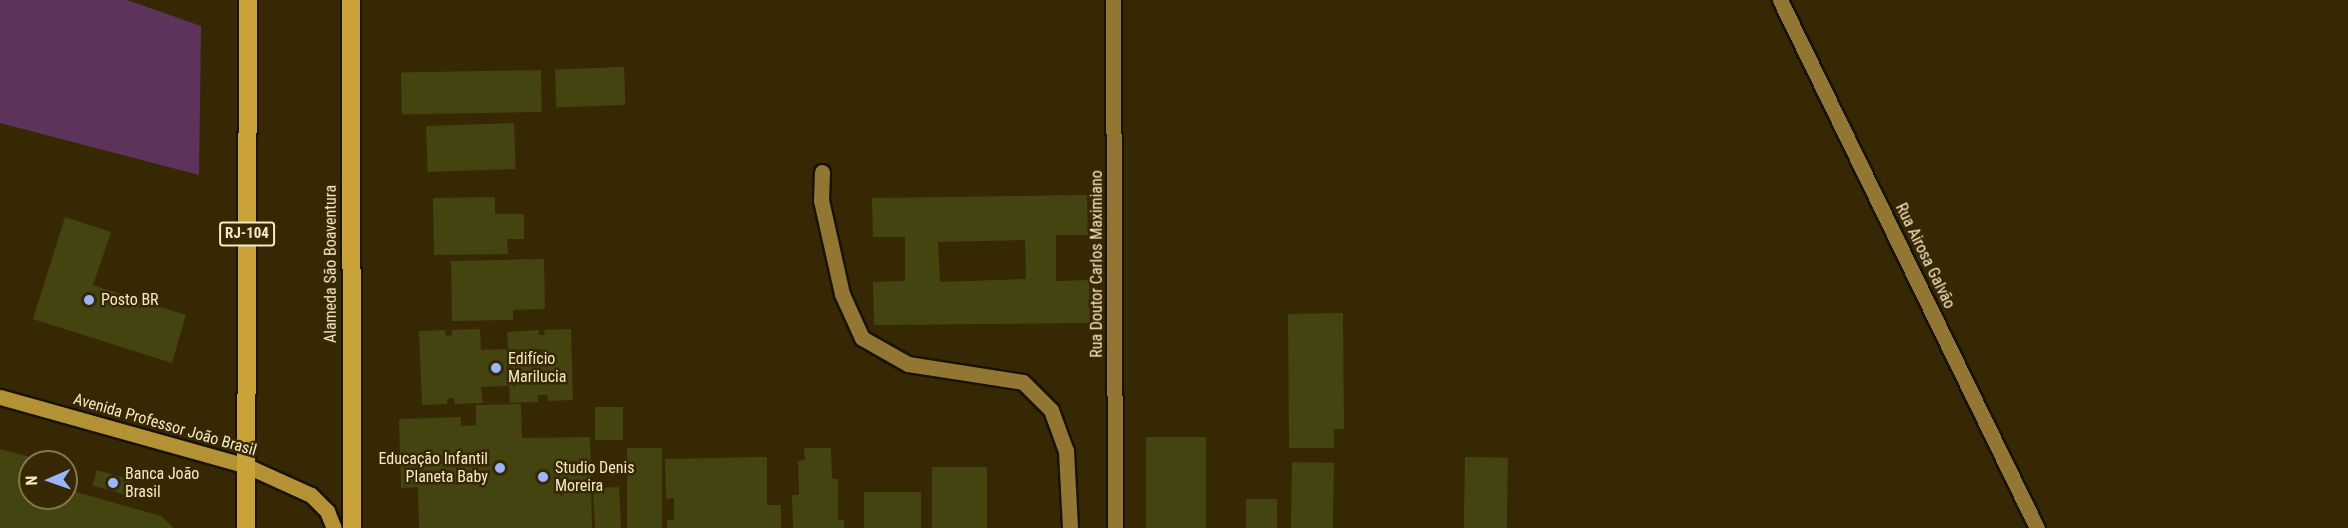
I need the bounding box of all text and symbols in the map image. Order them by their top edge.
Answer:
street label: Rua Doutor Carlos Maximiano [1087,170,1107,358]
street label: Alameda São Boaventura [321,185,341,343]
street label: Rua Airosa Galvão [1891,200,1959,312]
road number: RJ-104 [218,222,276,246]
place label: Posto BR [101,290,159,310]
marker: Posto BR [82,293,96,307]
place label: Edifício Marilucia [508,349,566,387]
marker: Edifício Marilucia [489,361,503,375]
street label: Avenida Professor João Brasil [71,390,259,460]
place label: Educação Infantil Planeta Baby [378,449,488,487]
north arrow [18,450,78,510]
place label: Studio Denis Moreira [555,458,634,496]
marker: Educação Infantil Planeta Baby [493,461,507,475]
place label: Banca João Brasil [125,464,199,502]
marker: Studio Denis Moreira [536,470,550,484]
text: N [22,475,41,486]
marker: Banca João Brasil [106,476,120,490]

